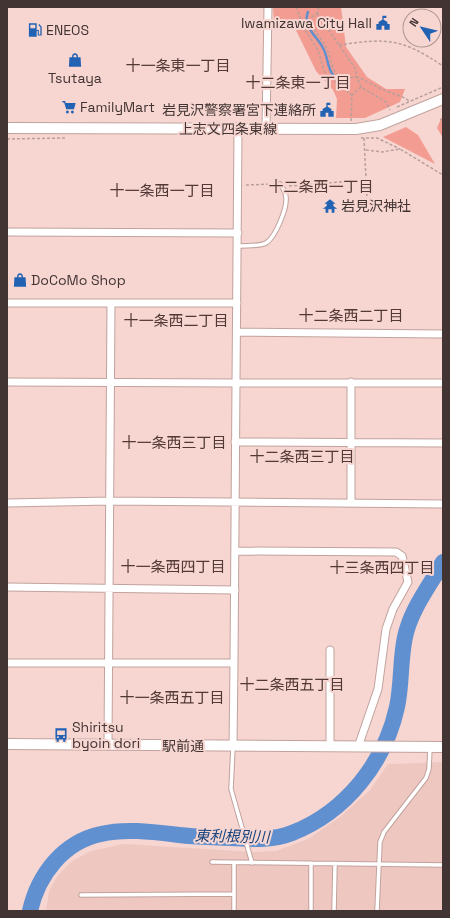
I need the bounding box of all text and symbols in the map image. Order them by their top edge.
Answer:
north arrow [402,8,442,48]
place label: Iwamizawa City Hall [241,14,372,32]
public building icon: Iwamizawa City Hall [375,15,391,31]
text: N [406,15,422,29]
place label: ENEOS [46,21,89,39]
fuel station icon: ENEOS [27,22,43,38]
shop icon: Tsutaya [67,52,83,68]
district label: 十一条東一丁目 [125,56,231,75]
place label: Tsutaya [48,69,102,87]
district label: 十二条東一丁目 [245,73,351,92]
place label: FamilyMart [80,98,155,116]
supermarket icon: FamilyMart [61,99,77,115]
place label: 岩見沢警察署宮下連絡所 [162,101,316,119]
public building icon: 岩見沢警察署宮下連絡所 [319,102,335,118]
street label: 上志文四条東線 [179,120,277,138]
district label: 十二条西一丁目 [268,177,374,196]
district label: 十一条西一丁目 [109,181,215,200]
place label: 岩見沢神社 [341,197,411,215]
temple icon: 岩見沢神社 [322,198,338,214]
place label: DoCoMo Shop [31,271,126,289]
shop icon: DoCoMo Shop [12,272,28,288]
district label: 十二条西二丁目 [298,306,404,325]
district label: 十一条西二丁目 [123,311,229,330]
district label: 十一条西三丁目 [121,433,227,452]
district label: 十二条西三丁目 [249,447,355,466]
district label: 十一条西四丁目 [120,557,226,576]
district label: 十三条西四丁目 [329,558,435,577]
district label: 十二条西五丁目 [239,675,345,694]
district label: 十一条西五丁目 [119,688,225,707]
place label: Shiritsu byoin dori [72,718,140,752]
bus stop icon: Shiritsu byoin dori [53,727,69,743]
street label: 駅前通 [162,737,204,755]
water label: 東利根別川 [194,826,272,846]

